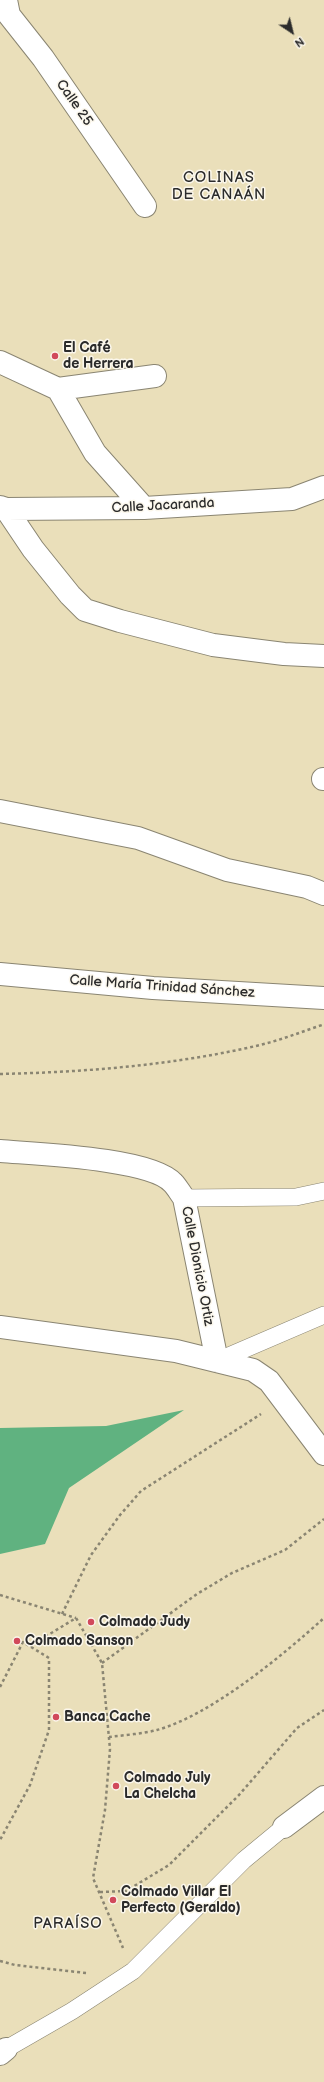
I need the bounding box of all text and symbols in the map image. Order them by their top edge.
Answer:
north arrow [272,12,312,52]
text: N [292,35,306,50]
street label: Calle 25 [52,77,96,129]
district label: COLINAS DE CANAÁN [172,169,266,204]
place label: El Café de Herrera [63,340,134,372]
marker: El Café de Herrera [50,351,60,361]
street label: Calle Jacaranda [111,495,215,517]
street label: Calle María Trinidad Sánchez [69,972,255,1002]
street label: Calle Dionicio Ortiz [177,1205,217,1327]
place label: Colmado Judy [99,1614,190,1630]
marker: Colmado Judy [86,1617,96,1627]
place label: Colmado Sanson [25,1633,133,1649]
marker: Colmado Sanson [12,1636,22,1646]
place label: Banca Cache [64,1709,151,1725]
marker: Banca Cache [51,1712,61,1722]
place label: Colmado July La Chelcha [124,1770,210,1802]
marker: Colmado July La Chelcha [111,1781,121,1791]
place label: Colmado Villar El Perfecto (Geraldo) [121,1884,241,1916]
marker: Colmado Villar El Perfecto (Geraldo) [108,1895,118,1905]
district label: PARAÍSO [33,1915,103,1933]

